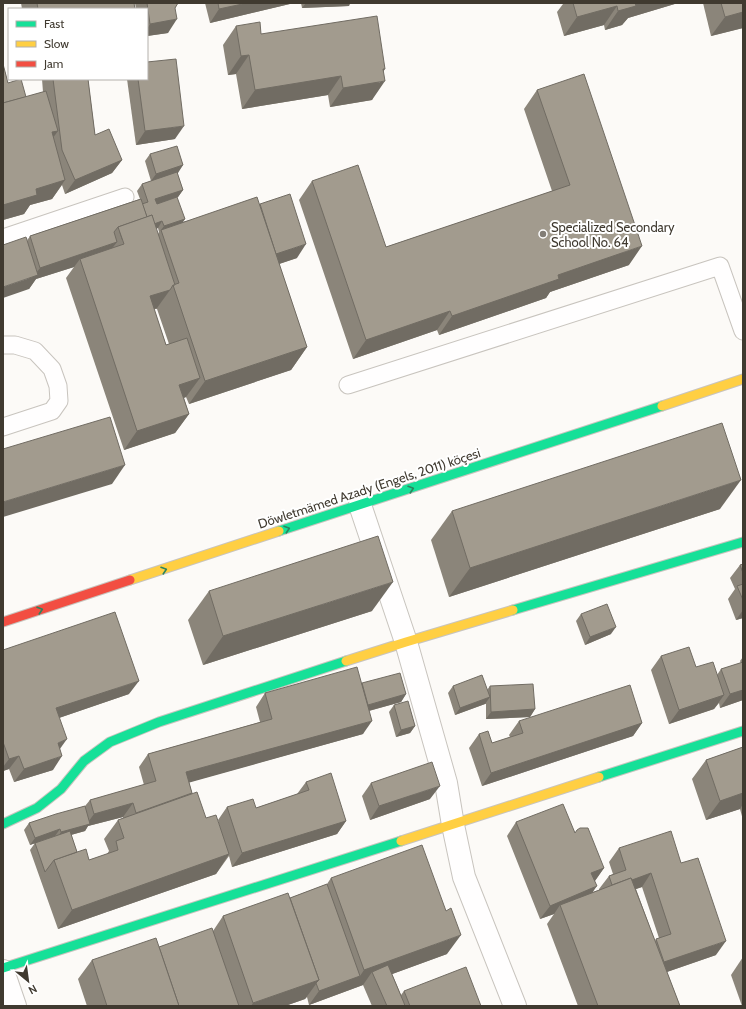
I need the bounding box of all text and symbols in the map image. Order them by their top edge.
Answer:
legend [8,8,148,80]
text: Fast [44,16,64,31]
text: Slow [44,36,69,51]
text: Jam [43,56,63,71]
place label: Specialized Secondary School No. 64 [551,219,675,250]
marker: Specialized Secondary School No. 64 [538,229,548,239]
street label: Döwletmämed Azady (Engels, 2011) köçesi [256,444,482,532]
one-way arrow [407,485,414,493]
one-way arrow [283,525,290,534]
one-way arrow [160,566,167,574]
one-way arrow [36,606,43,615]
north arrow [8,961,48,1001]
text: N [26,982,40,998]

